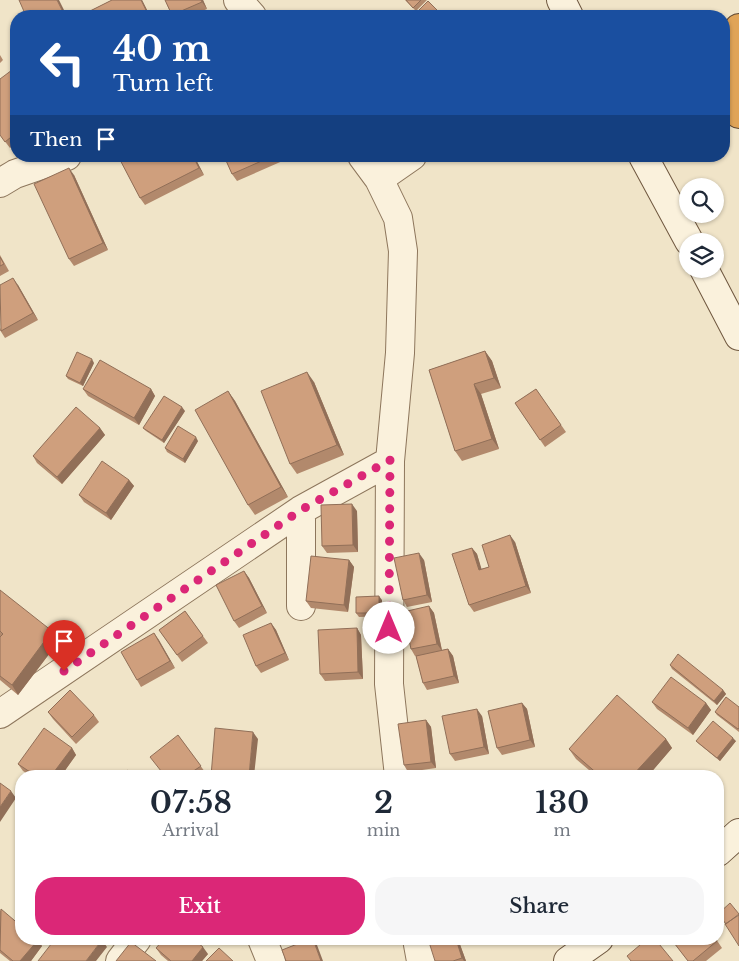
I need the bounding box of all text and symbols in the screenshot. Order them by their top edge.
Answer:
text: 40 m [113,27,211,70]
icon: left [30,30,95,95]
text: Turn left [113,70,213,97]
icon: arrive [92,125,120,153]
text: Then [30,128,82,151]
map controls [679,178,724,278]
button: search [679,178,724,223]
button: layers [679,233,724,278]
position arrow [362,601,414,653]
pin [43,620,85,671]
icon: arrive [50,627,78,655]
text: 07:58 [150,784,232,821]
text: 2 [374,784,393,821]
text: 130 [535,784,589,821]
text: Arrival [163,820,219,840]
text: min [367,820,400,840]
text: m [554,820,571,840]
button: Exit [35,877,365,935]
button: Share [375,877,704,935]

